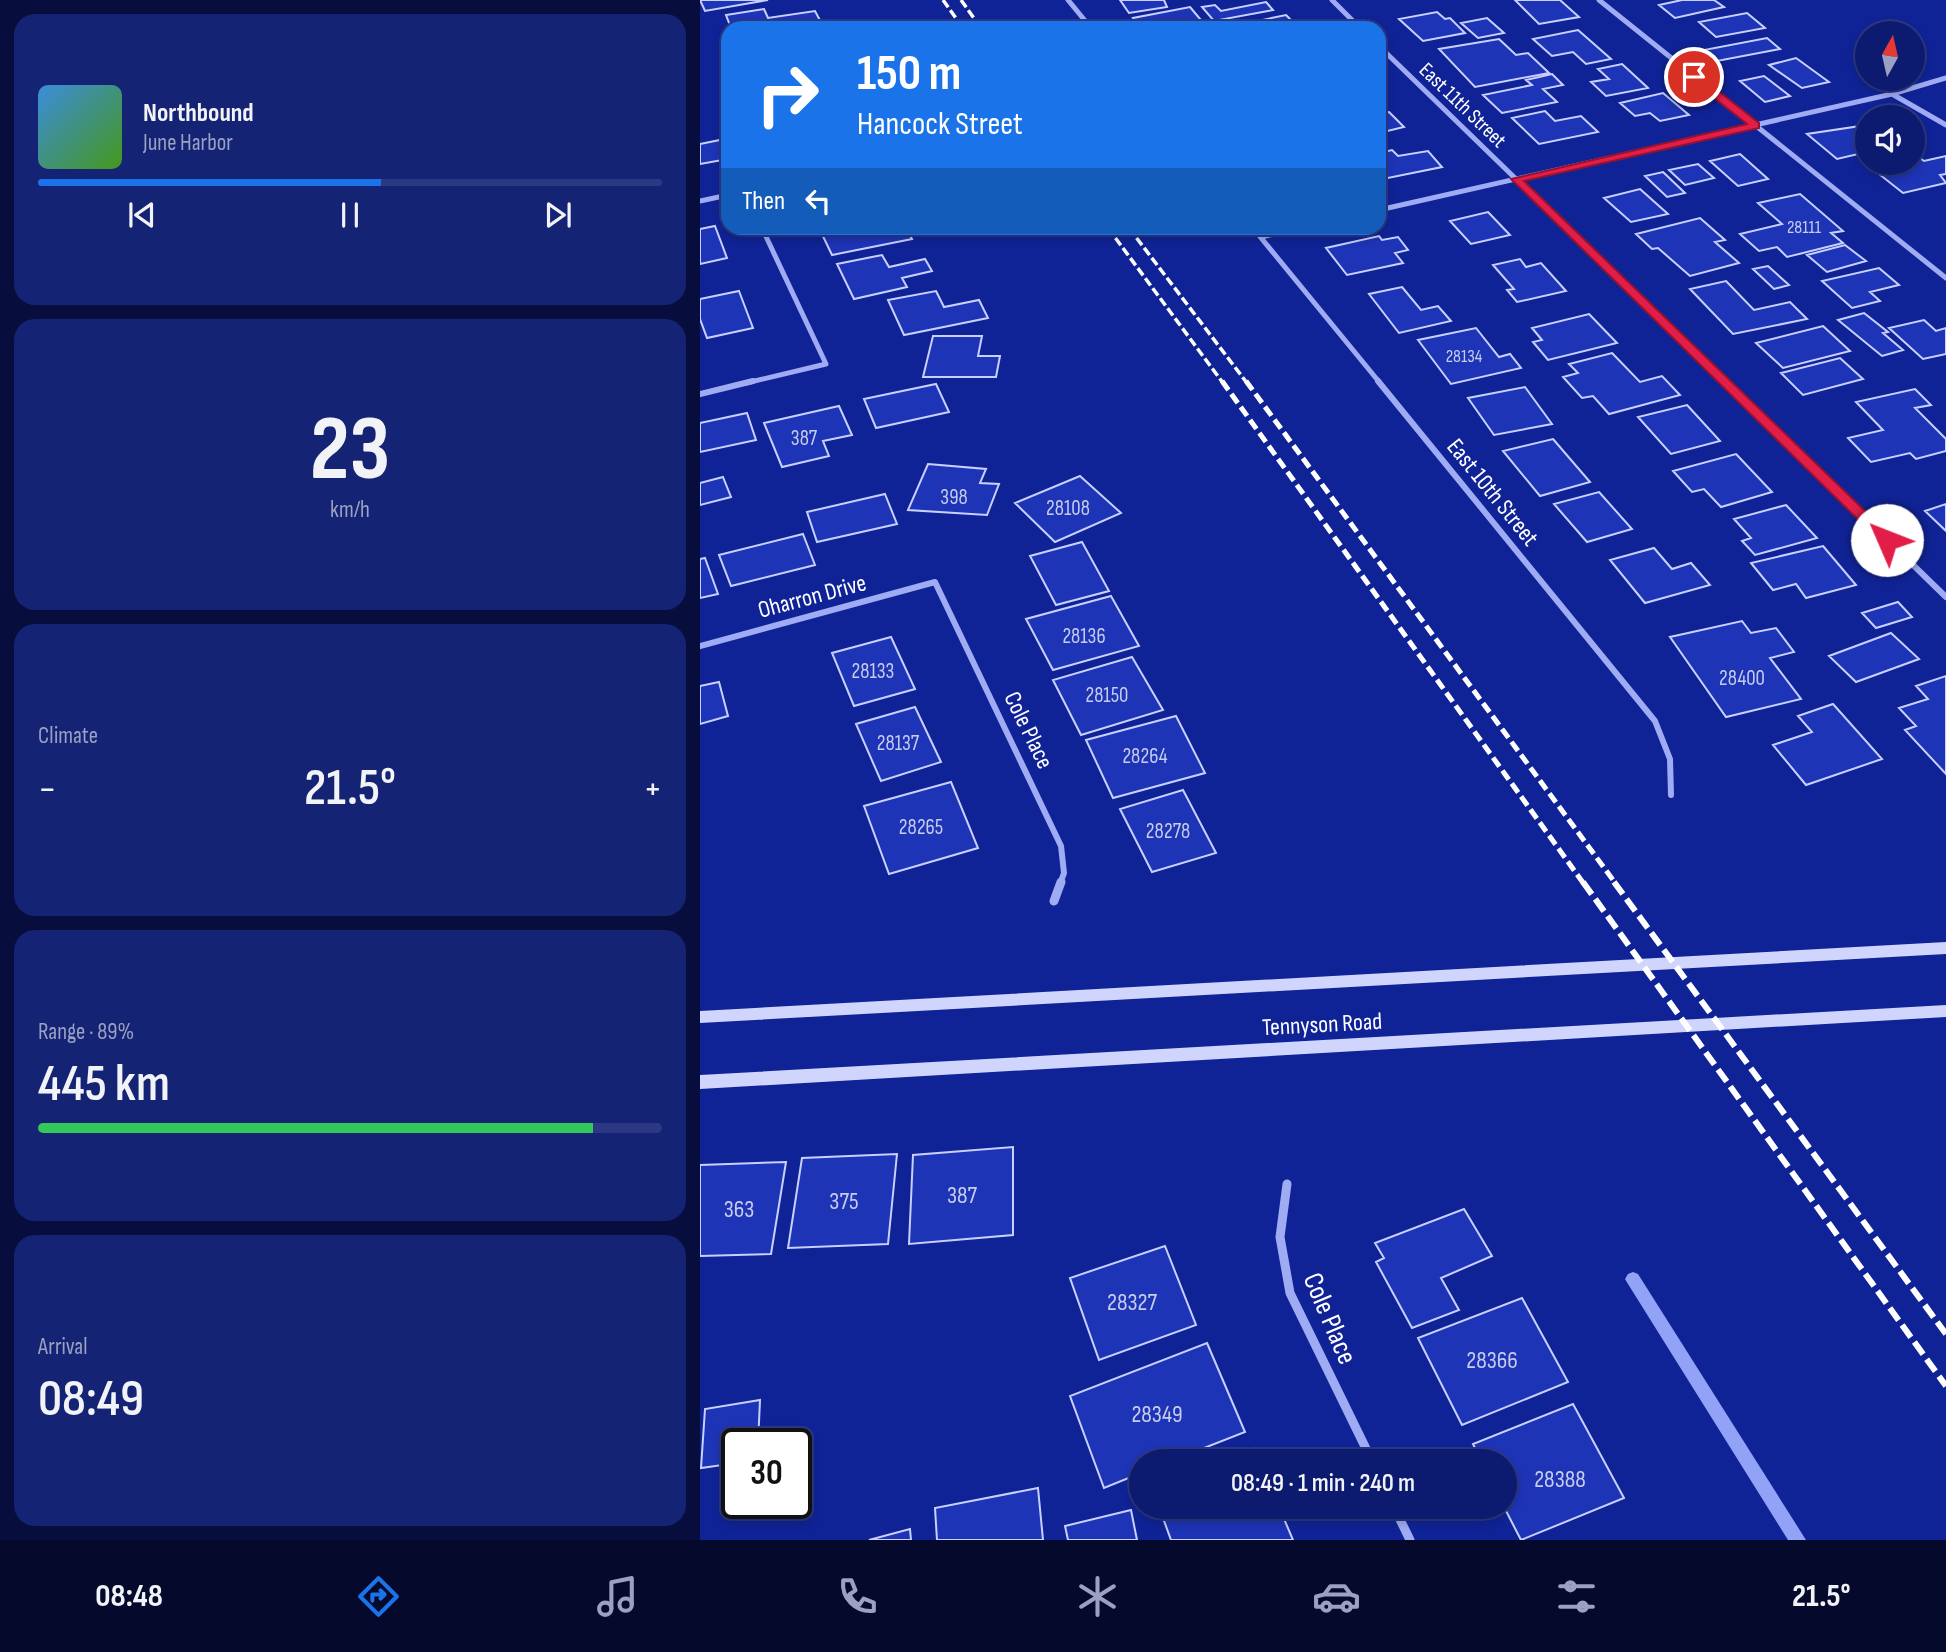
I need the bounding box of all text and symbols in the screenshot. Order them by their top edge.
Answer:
north arrow [1855,21,1925,91]
map controls [1855,21,1925,175]
text: 150 m [857,45,961,104]
pin [1664,47,1724,107]
icon: right [742,49,833,140]
street label: East 11th Street [1414,58,1511,153]
icon: arrive [1675,58,1713,96]
text: Northbound [143,98,254,129]
text: Hancock Street [857,105,1023,144]
button: sound [1855,105,1925,175]
text: June Harbor [143,129,233,157]
icon: left [799,182,837,220]
text: Then [742,186,785,217]
icon: previous [123,196,161,234]
icon: pause [331,196,369,234]
icon: next [539,196,577,234]
house number: 28111 [1787,217,1822,238]
house number: 28134 [1446,346,1483,367]
text: 23 [310,396,390,505]
house number: 387 [791,426,818,451]
street label: East 10th Street [1441,433,1545,552]
house number: 398 [940,485,968,510]
text: km/h [330,496,370,524]
house number: 28108 [1046,496,1090,521]
position arrow [1850,503,1924,577]
street label: Oharron Drive [755,568,869,625]
house number: 28136 [1062,624,1106,649]
house number: 28133 [852,659,894,684]
house number: 28400 [1719,666,1765,691]
house number: 28150 [1086,683,1129,708]
street label: Cole Place [997,687,1060,774]
text: Climate [38,722,98,750]
house number: 28137 [877,731,920,756]
house number: 28264 [1122,744,1168,769]
text: 21.5° [304,757,396,820]
text: − [38,767,57,812]
text: + [643,767,662,812]
house number: 28265 [899,815,943,840]
house number: 28278 [1146,819,1190,844]
street label: Tennyson Road [1261,1007,1383,1042]
text: Range · 89% [38,1018,134,1046]
text: 445 km [38,1053,170,1116]
house number: 387 [947,1181,977,1210]
house number: 375 [829,1187,859,1216]
house number: 363 [724,1195,754,1224]
street label: Cole Place [1296,1268,1364,1369]
house number: 28327 [1107,1288,1157,1317]
text: Arrival [38,1333,87,1361]
house number: 28366 [1466,1346,1518,1375]
text: 08:49 [38,1368,144,1431]
house number: 28349 [1131,1400,1183,1429]
speed limit sign: 30 [721,1428,812,1519]
house number: 28388 [1534,1465,1586,1494]
text: 08:49 · 1 min · 240 m [1231,1468,1415,1499]
icon: directions [354,1572,403,1621]
icon: music [593,1572,642,1621]
icon: phone [833,1572,882,1621]
icon: climate [1073,1572,1122,1621]
icon: car [1312,1572,1361,1621]
icon: filters [1552,1572,1601,1621]
text: 08:48 [95,1577,163,1616]
text: 21.5° [1792,1577,1851,1616]

